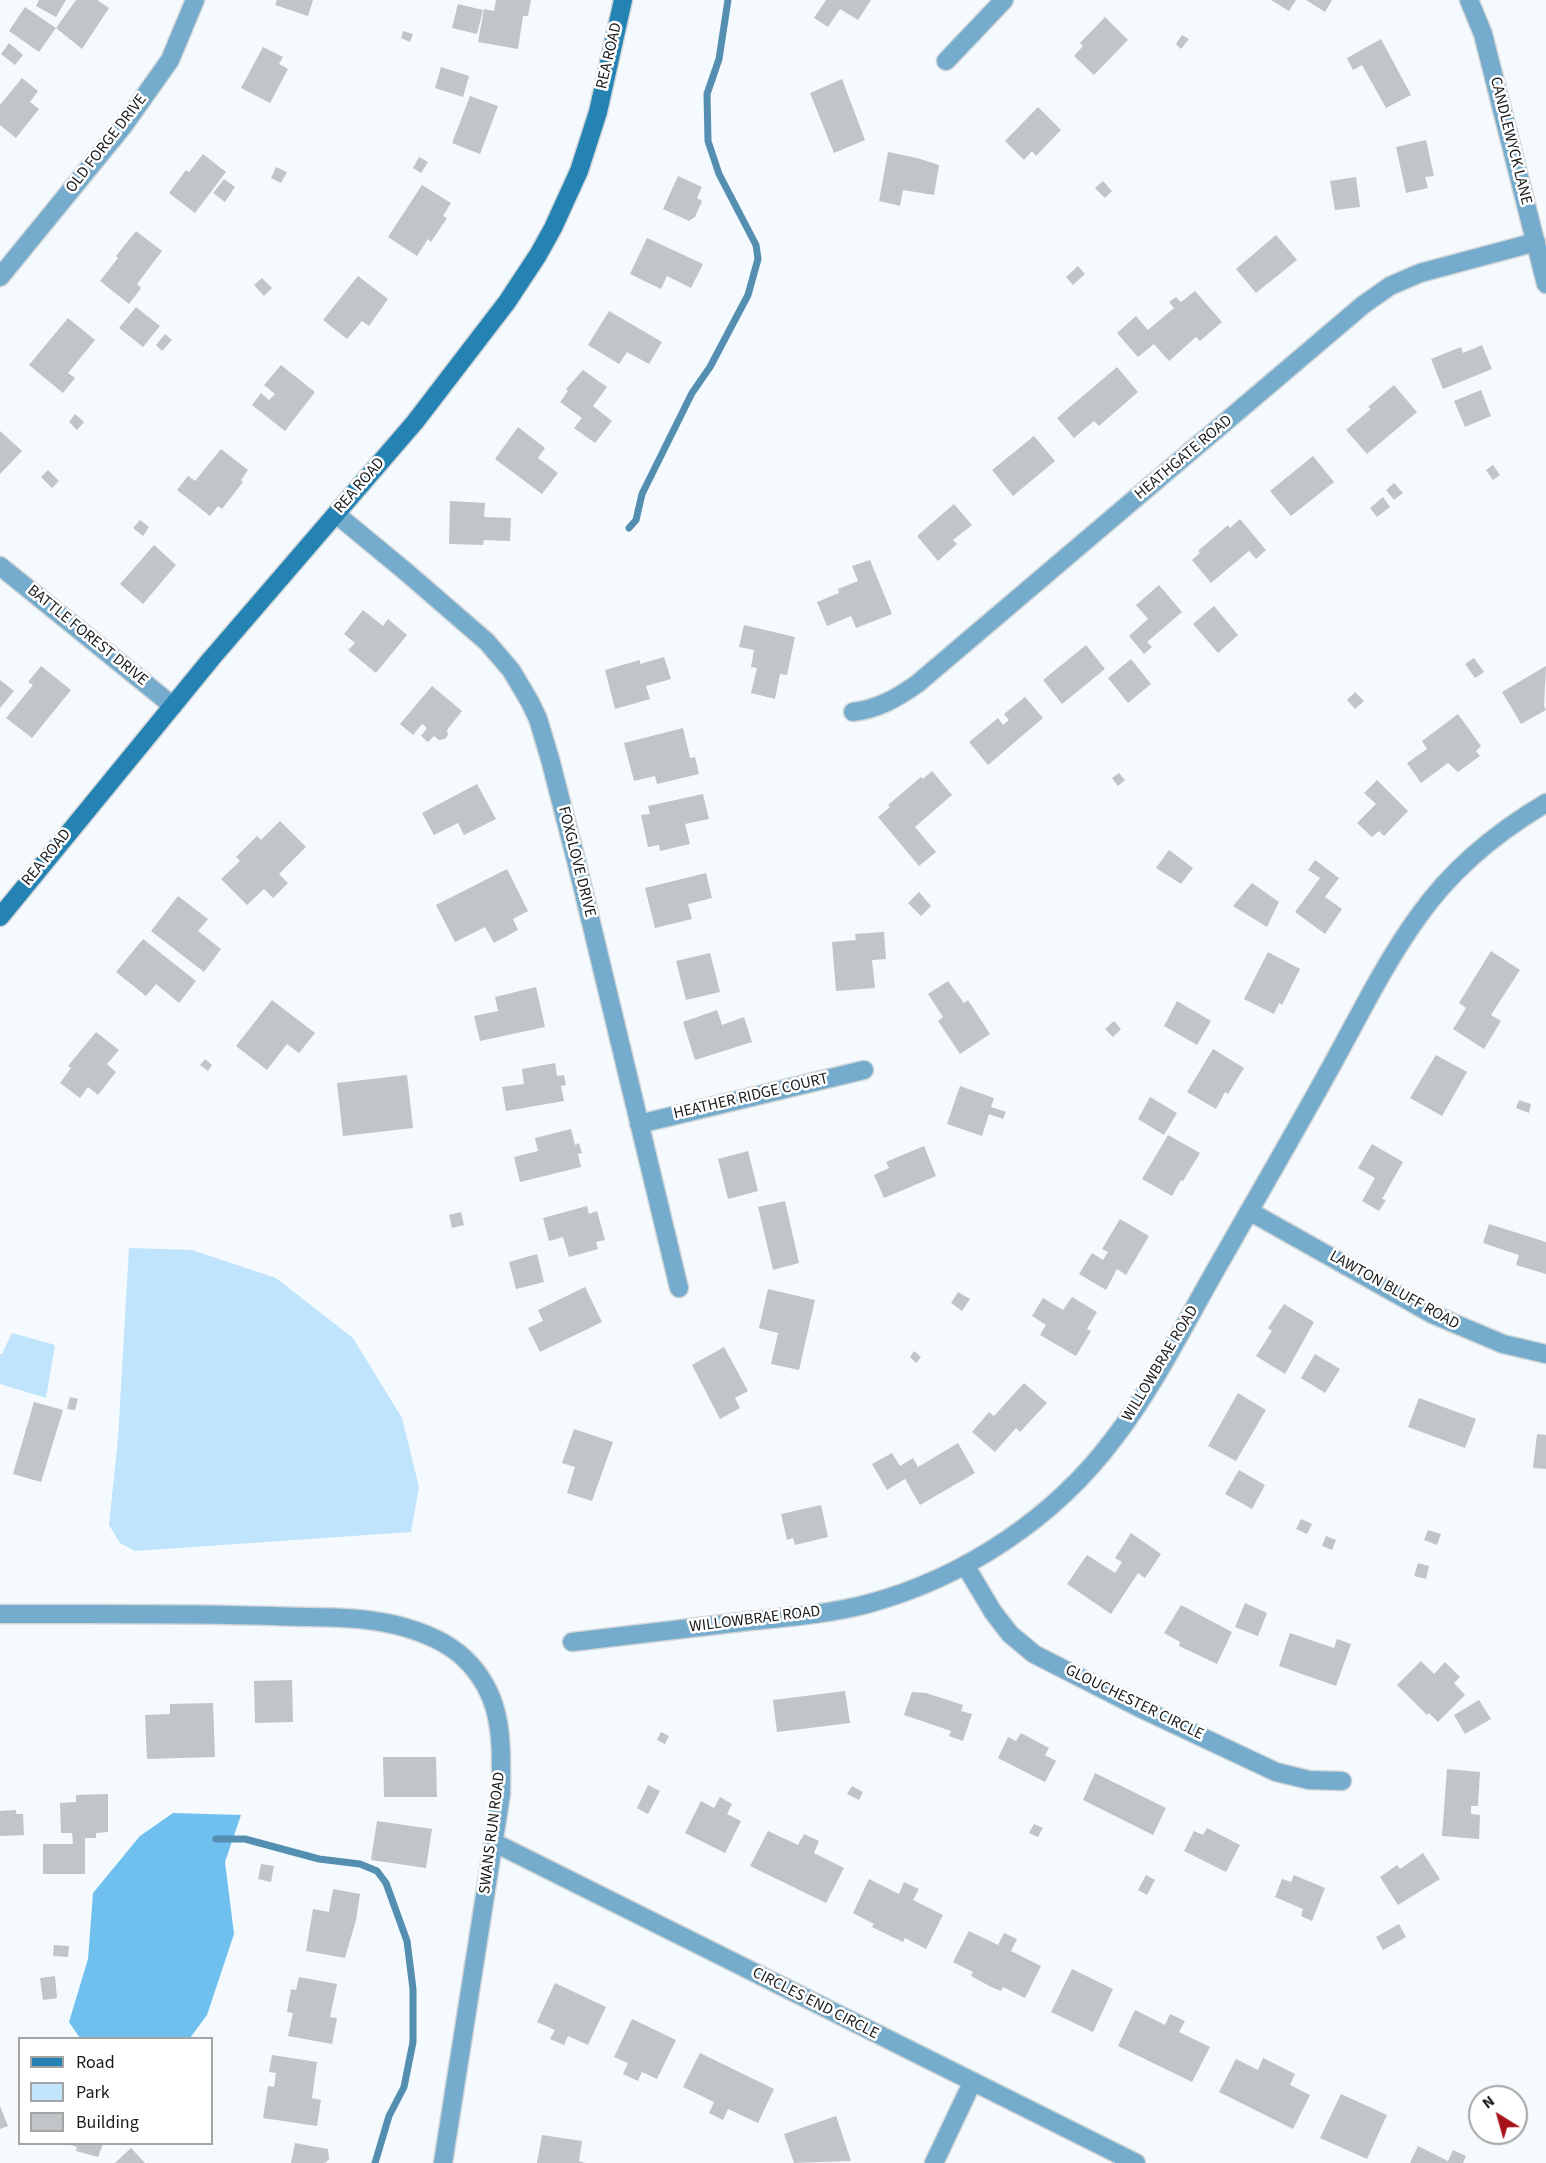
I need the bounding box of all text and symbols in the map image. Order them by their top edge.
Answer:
street label: REA ROAD [593,21,627,91]
street label: CANDLEWYCK LANE [1485,75,1535,207]
street label: OLD FORGE DRIVE [62,91,152,197]
street label: HEATHGATE ROAD [1131,412,1237,504]
street label: REA ROAD [331,454,389,518]
street label: BATTLE FOREST DRIVE [23,581,151,691]
street label: FOXGLOVE DRIVE [553,805,599,919]
street label: REA ROAD [18,826,76,890]
street label: HEATHER RIDGE COURT [672,1070,830,1124]
street label: LAWTON BLUFF ROAD [1326,1247,1462,1335]
street label: WILLOWBRAE ROAD [1119,1303,1203,1425]
street label: WILLOWBRAE ROAD [688,1602,822,1638]
street label: GLOUCHESTER CIRCLE [1062,1661,1206,1745]
street label: SWANS RUN ROAD [476,1771,510,1895]
street label: CIRCLES END CIRCLE [749,1964,881,2044]
legend [18,2037,213,2145]
text: Road [76,2050,115,2075]
text: Park [76,2080,110,2105]
north arrow [1468,2085,1528,2145]
text: N [1477,2090,1499,2114]
text: Building [76,2110,139,2135]

